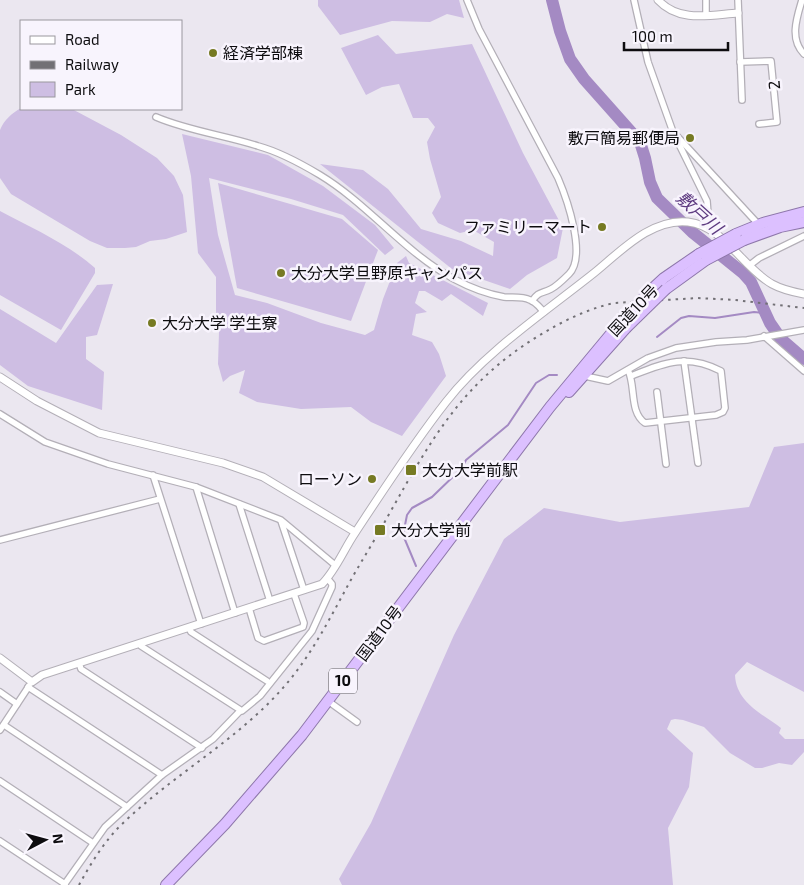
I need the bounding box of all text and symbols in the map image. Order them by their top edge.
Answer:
legend [20,20,182,110]
scale bar [624,20,728,52]
text: 100 m [632,27,673,45]
text: Road [65,30,100,48]
place label: 経済学部棟 [223,43,303,62]
marker: 経済学部棟 [207,47,219,59]
text: Railway [65,55,119,73]
text: Park [65,80,96,98]
street label: 2 [764,80,783,90]
place label: 敷戸簡易郵便局 [568,128,680,147]
marker: 敷戸簡易郵便局 [684,132,696,144]
water label: 敷戸川 [672,186,729,240]
place label: ファミリーマート [464,217,592,236]
marker: ファミリーマート [596,221,608,233]
place label: 大分大学旦野原キャンパス [291,263,483,282]
marker: 大分大学旦野原キャンパス [275,267,287,279]
street label: 国道10号 [604,280,661,340]
place label: 大分大学 学生寮 [162,313,278,332]
marker: 大分大学 学生寮 [146,317,158,329]
place label: 大分大学前駅 [422,460,518,479]
marker: 大分大学前駅 [404,463,418,477]
place label: ローソン [298,469,362,488]
marker: ローソン [366,473,378,485]
place label: 大分大学前 [391,520,471,539]
marker: 大分大学前 [373,523,387,537]
street label: 国道10号 [352,601,405,664]
road number: 10 [329,668,357,694]
north arrow [20,815,70,865]
text: N [49,833,67,845]

